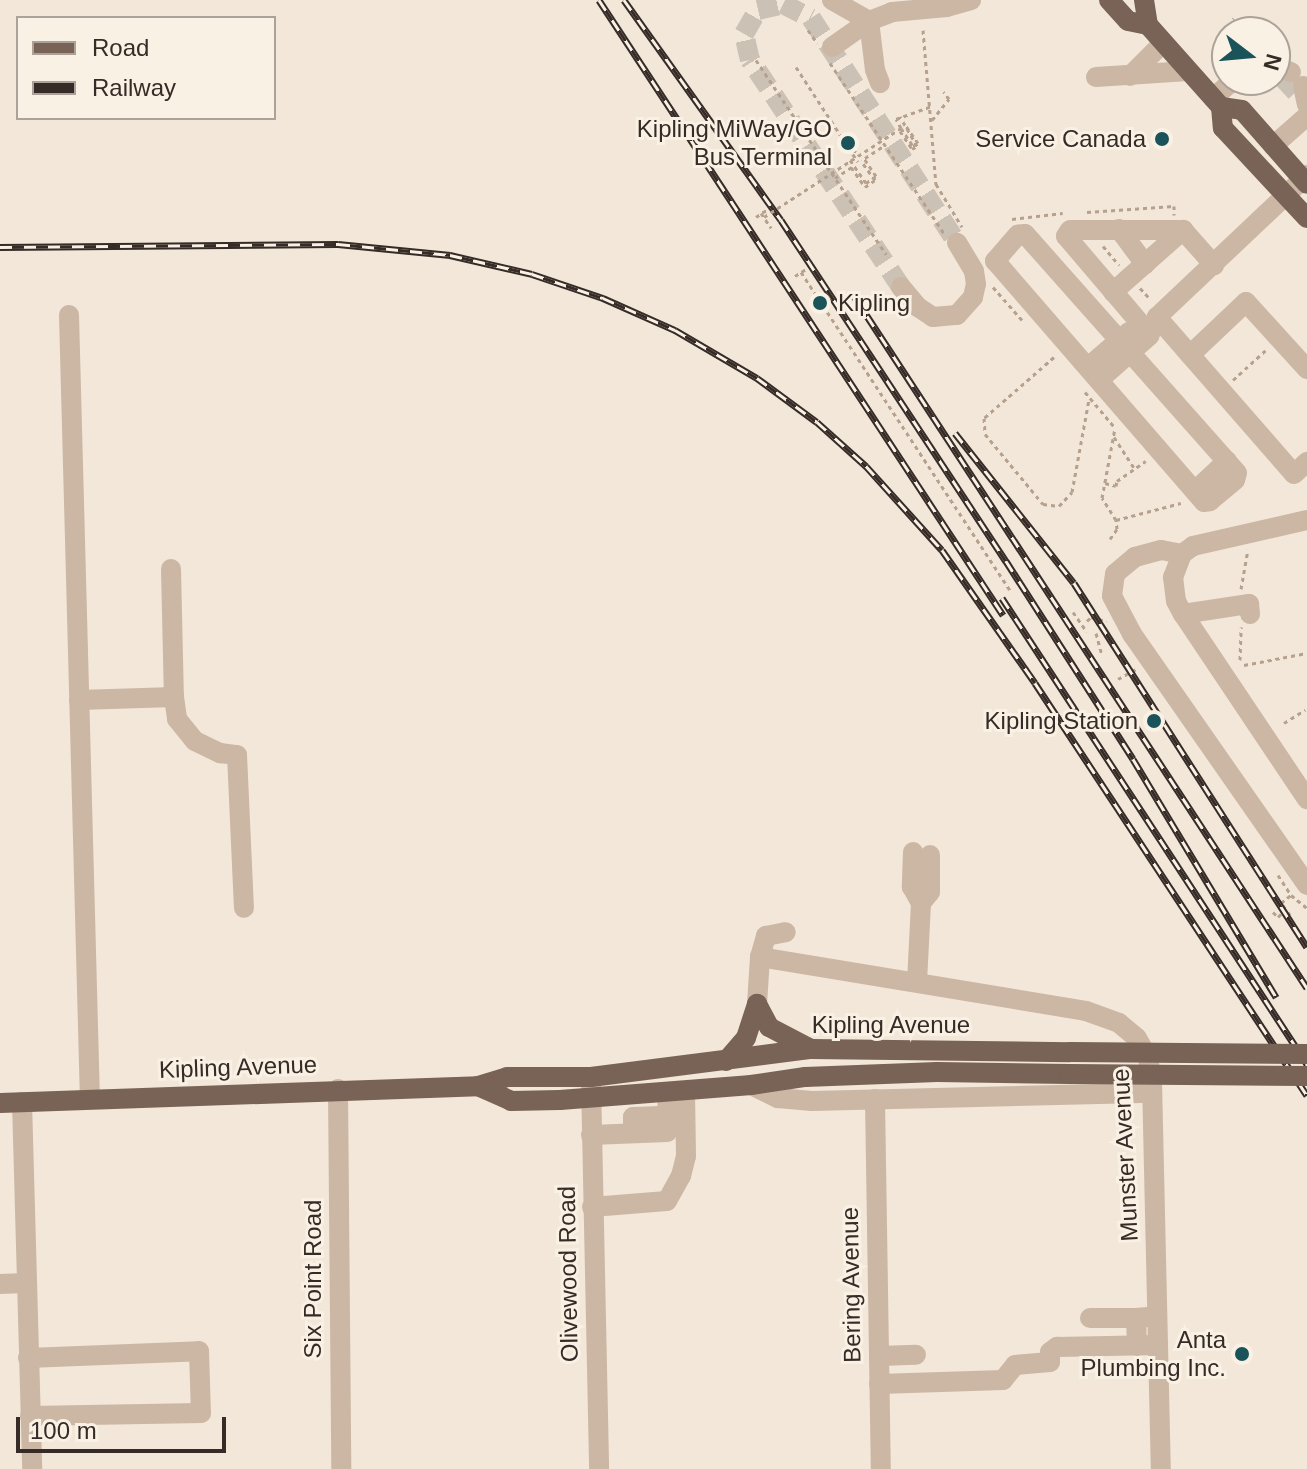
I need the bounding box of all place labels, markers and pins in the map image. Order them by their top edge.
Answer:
place label: Kipling MiWay/GO Bus Terminal [637,115,832,171]
place label: Service Canada [975,125,1146,153]
marker: Service Canada [1153,130,1171,148]
marker: Kipling MiWay/GO Bus Terminal [839,134,857,152]
place label: Kipling [838,289,910,317]
marker: Kipling [809,292,831,314]
place label: Kipling Station [985,707,1138,735]
marker: Kipling Station [1145,712,1163,730]
place label: Anta Plumbing Inc. [1081,1326,1226,1382]
marker: Anta Plumbing Inc. [1233,1345,1251,1363]

